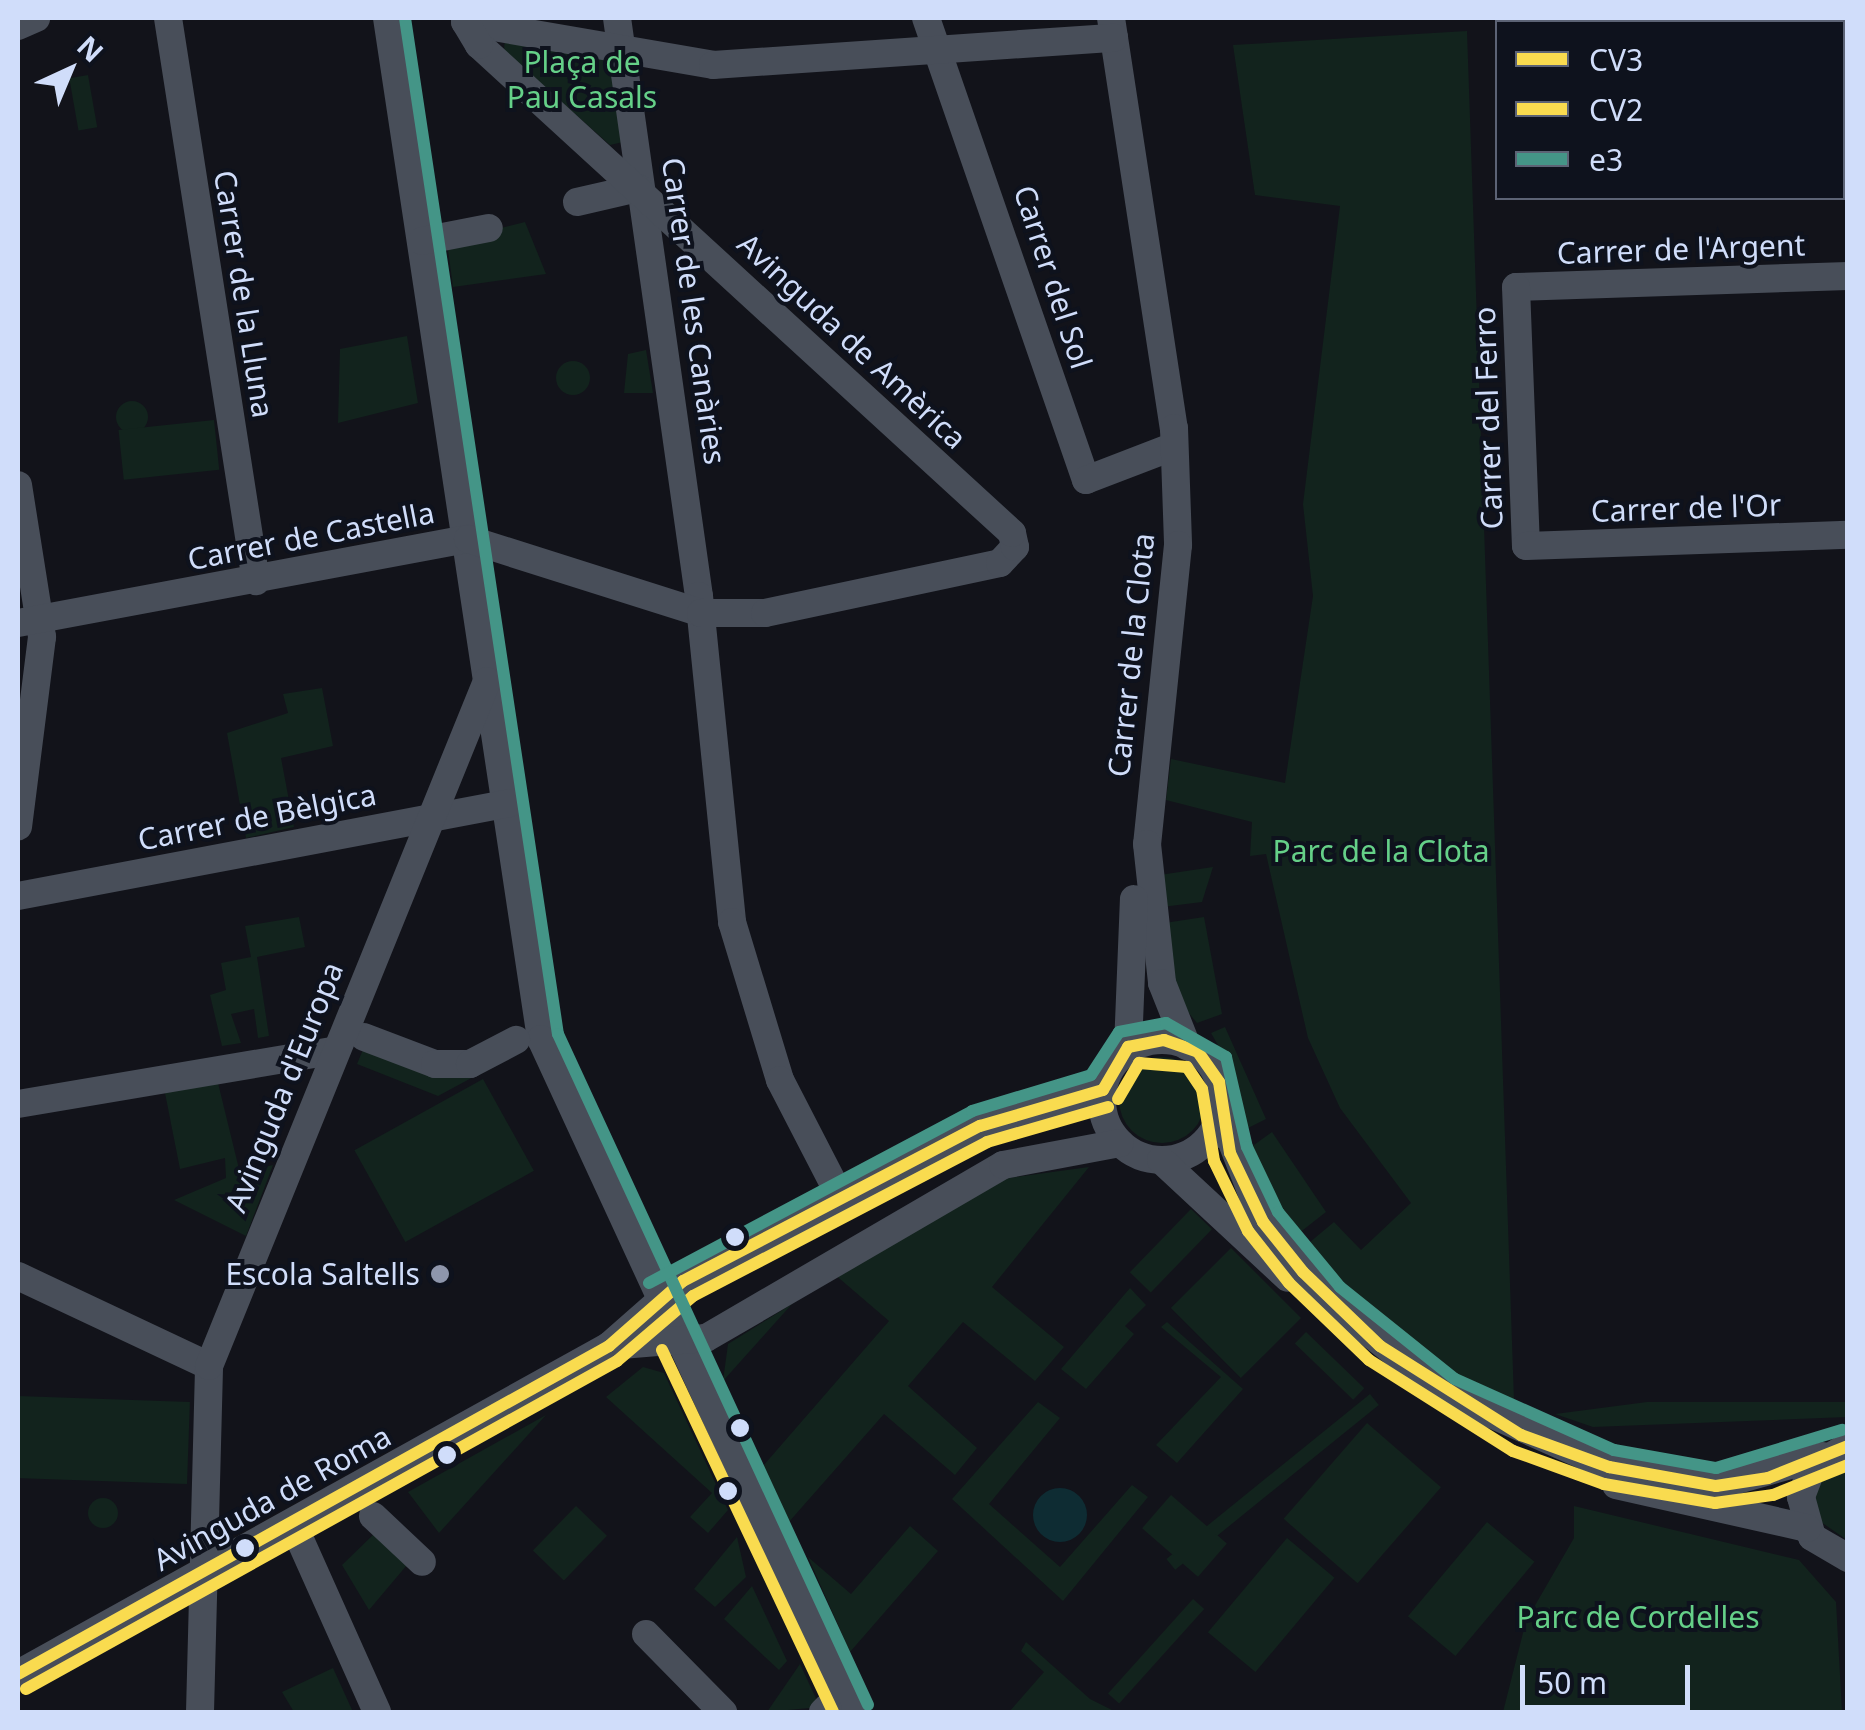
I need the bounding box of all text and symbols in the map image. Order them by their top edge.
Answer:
north arrow [20,20,120,120]
legend [1495,20,1845,200]
text: N [69,27,112,70]
text: CV3 [1589,39,1643,80]
park label: Plaça de Pau Casals [507,44,657,114]
text: CV2 [1589,89,1643,130]
text: e3 [1589,139,1623,180]
street label: Carrer de les Canàries [655,155,733,467]
street label: Carrer de la Lluna [207,168,281,420]
street label: Carrer del Sol [1006,181,1100,373]
street label: Avinguda de Amèrica [730,226,974,456]
street label: Carrer de l'Argent [1556,227,1806,271]
street label: Carrer del Ferro [1466,306,1510,530]
street label: Carrer de l'Or [1590,487,1782,529]
street label: Carrer de Castella [185,494,437,578]
street label: Carrer de la Clota [1100,531,1162,779]
street label: Carrer de Bèlgica [135,776,379,858]
park label: Parc de la Clota [1272,833,1490,869]
street label: Avinguda d'Europa [217,957,351,1217]
unlabelled marker [725,1227,745,1247]
place label: Escola Saltells [225,1256,420,1292]
marker: Escola Saltells [429,1263,451,1285]
street label: Avinguda de Roma [147,1418,397,1578]
unlabelled marker [730,1418,750,1438]
unlabelled marker [437,1445,457,1465]
unlabelled marker [718,1481,738,1501]
unlabelled marker [235,1538,255,1558]
park label: Parc de Cordelles [1516,1599,1760,1635]
scale bar [1525,1645,1695,1707]
text: 50 m [1537,1662,1607,1703]

